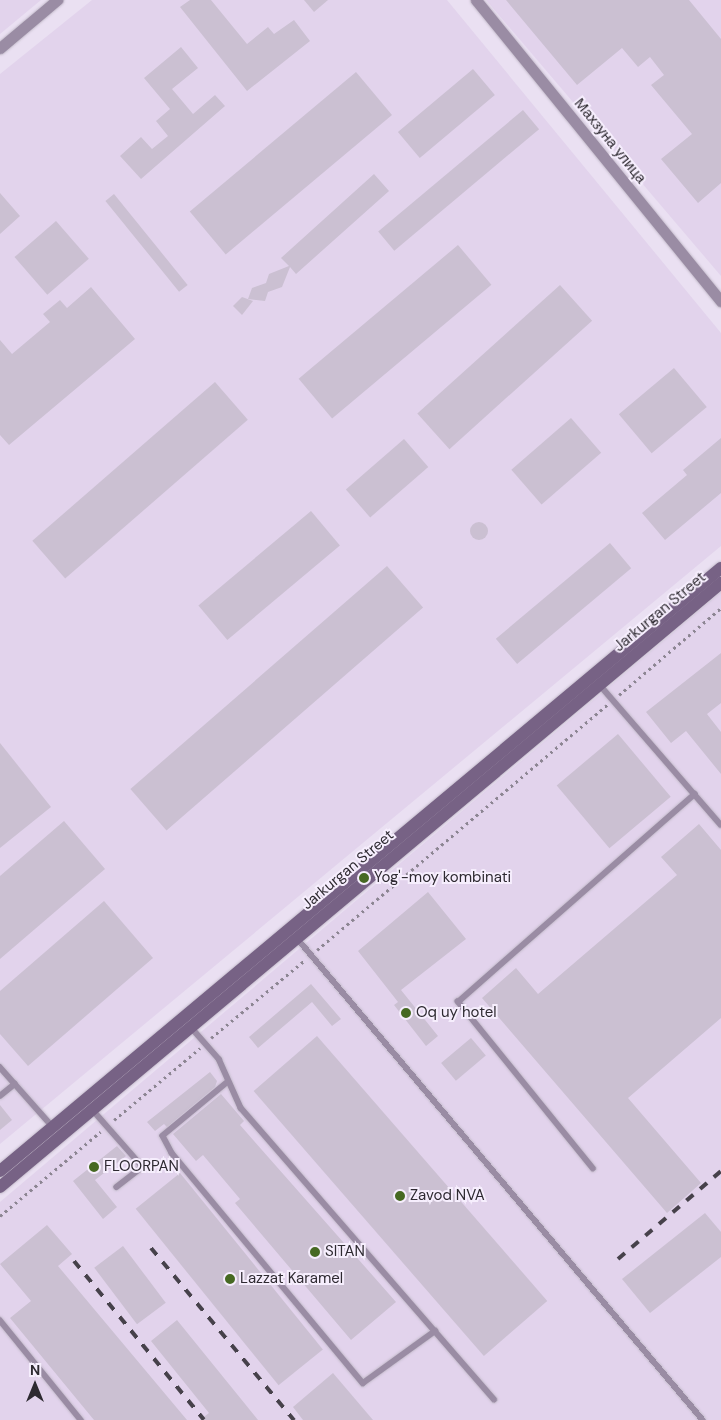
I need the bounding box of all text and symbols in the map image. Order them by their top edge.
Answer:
street label: Махзуна улица [570,95,650,187]
street label: Jarkurgan Street [610,568,710,656]
street label: Jarkurgan Street [298,826,398,914]
place label: Yog'-moy kombinati [374,869,511,887]
marker: Yog'-moy kombinati [358,872,370,884]
place label: Oq uy hotel [416,1004,497,1022]
marker: Oq uy hotel [400,1007,412,1019]
place label: FLOORPAN [104,1158,179,1176]
marker: FLOORPAN [88,1161,100,1173]
place label: Zavod NVA [410,1187,485,1205]
marker: Zavod NVA [394,1190,406,1202]
place label: SITAN [325,1243,365,1261]
marker: SITAN [309,1246,321,1258]
place label: Lazzat Karamel [240,1270,343,1288]
marker: Lazzat Karamel [224,1273,236,1285]
north arrow [10,1360,60,1410]
text: N [30,1361,40,1379]

